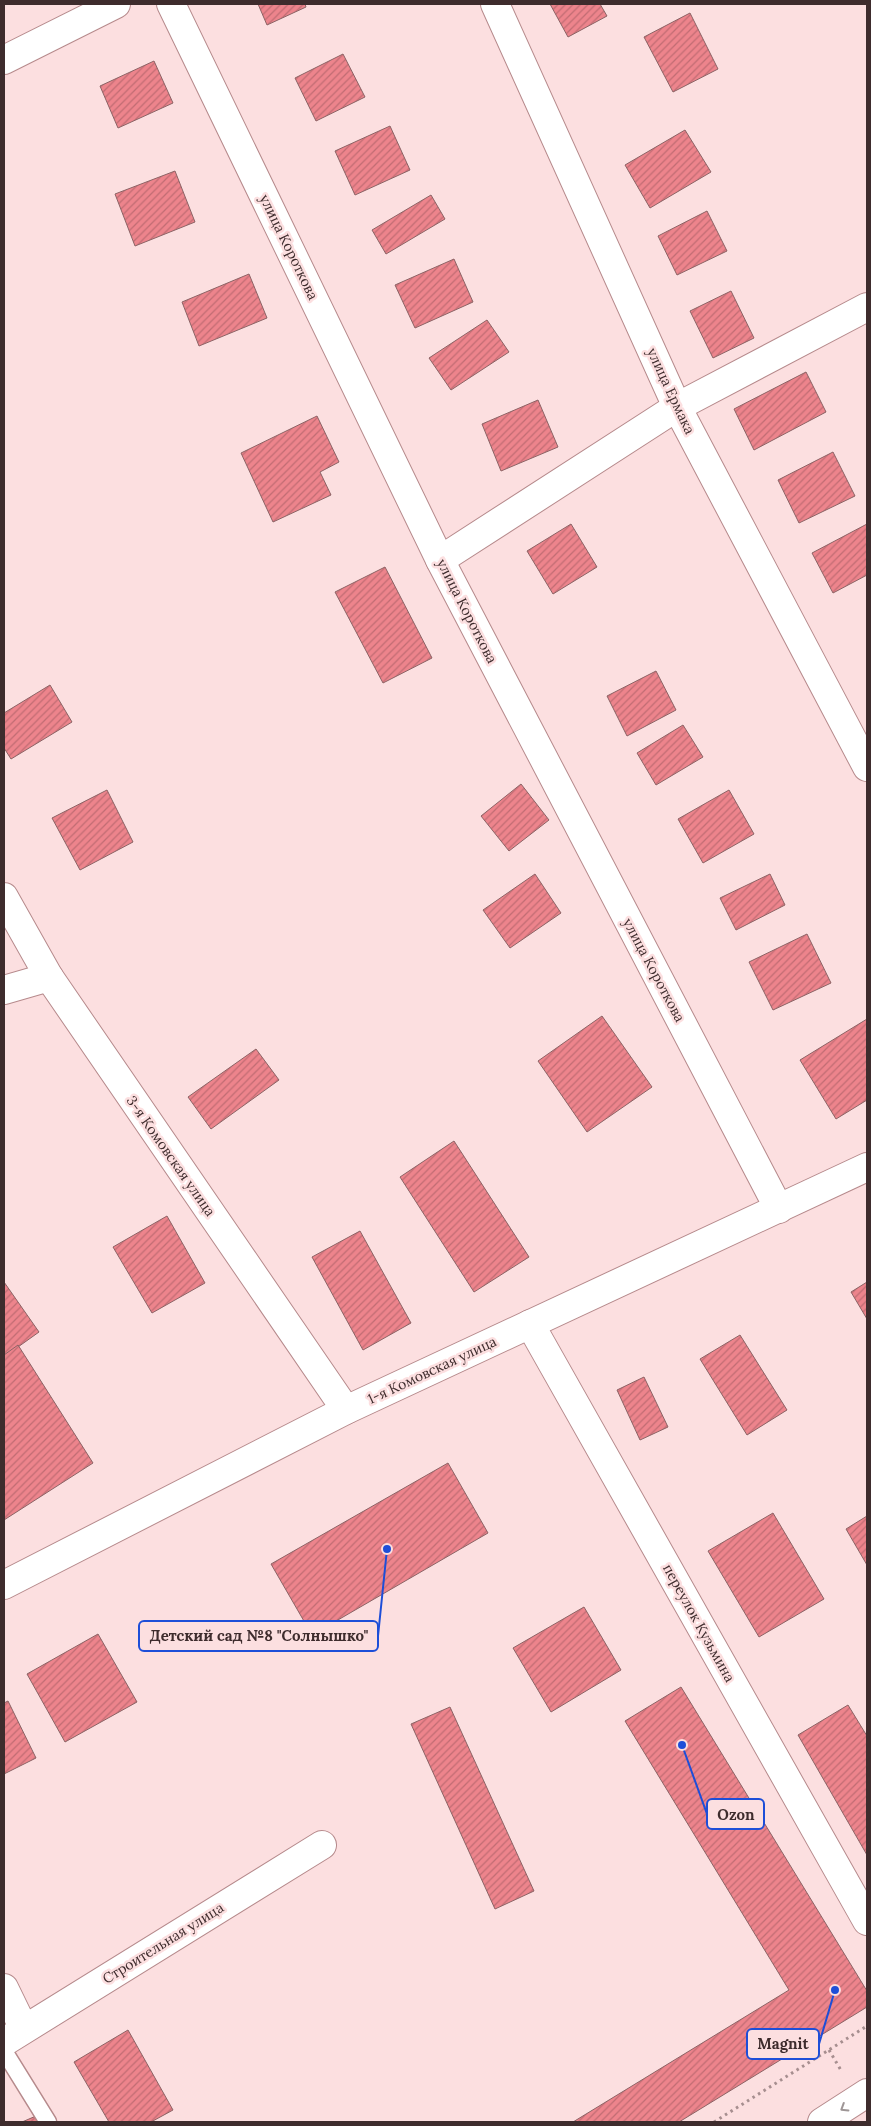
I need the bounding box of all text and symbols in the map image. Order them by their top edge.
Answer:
street label: улица Короткова [256,191,322,303]
street label: улица Ермака [643,345,699,437]
street label: улица Короткова [433,556,501,666]
street label: улица Короткова [619,915,689,1025]
street label: 3-я Комовская улица [123,1092,219,1220]
street label: 1-я Комовская улица [365,1332,499,1408]
street label: переулок Кузьмина [659,1561,739,1685]
callout: Детский сад №8 "Солнышко" [139,1621,378,1651]
text: Детский сад №8 "Солнышко" [150,1626,369,1645]
callout: Ozon [707,1799,764,1829]
text: Ozon [717,1805,755,1824]
street label: Строительная улица [99,1898,227,1988]
callout: Magnit [747,2029,819,2059]
text: Magnit [757,2034,809,2053]
one-way arrow [841,2101,850,2111]

